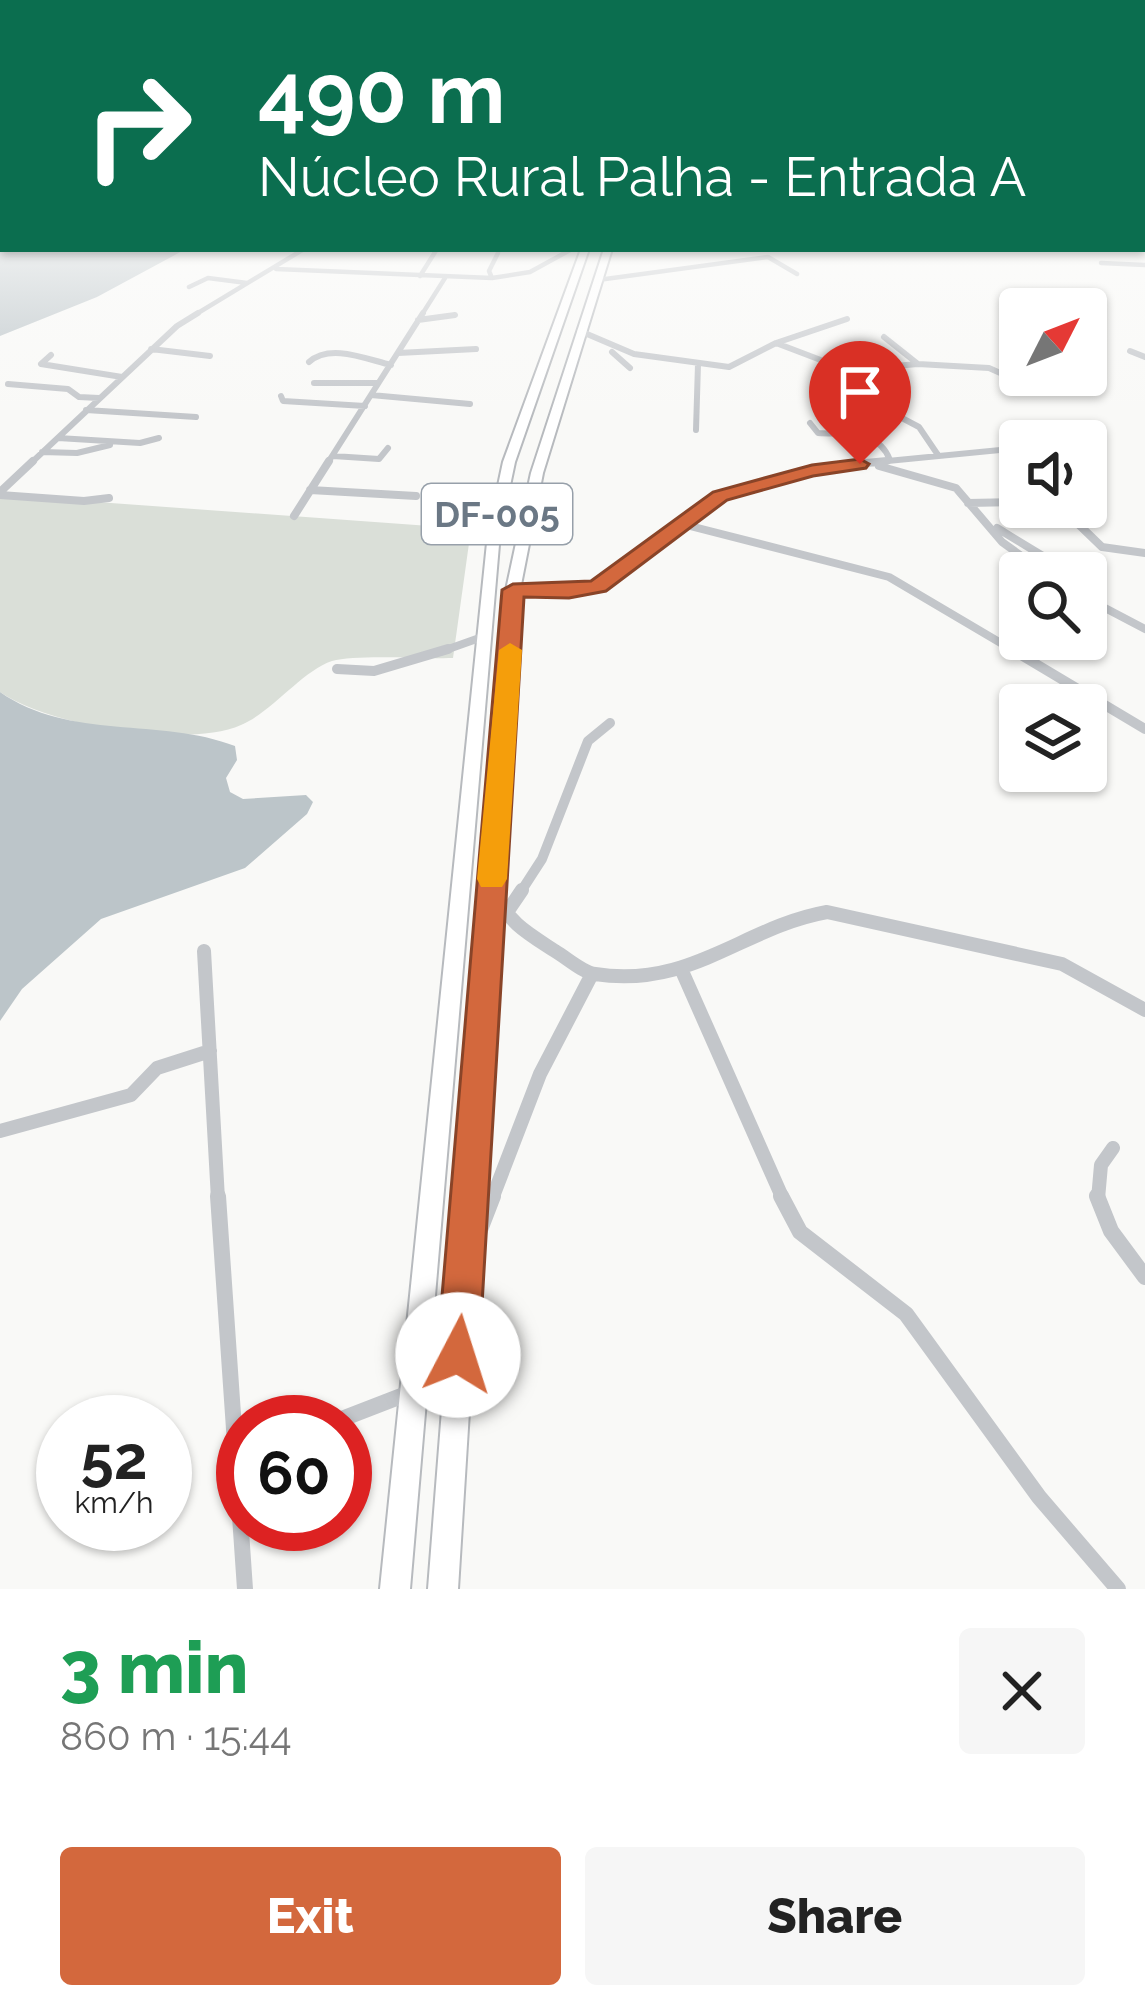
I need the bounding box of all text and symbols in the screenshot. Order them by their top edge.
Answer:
text: 490 m [258,44,505,143]
icon: right [60,48,216,204]
text: Núcleo Rural Palha - Entrada A [258,145,1026,209]
north arrow [999,288,1107,396]
map controls [999,288,1107,792]
pin [809,341,911,464]
icon: arrive [827,359,893,425]
button: sound [999,420,1107,528]
road number: DF-005 [422,484,572,544]
button: search [999,552,1107,660]
button: layers [999,684,1107,792]
position arrow [395,1292,521,1418]
speed limit sign: 60 [216,1395,372,1551]
text: 52 [80,1423,148,1493]
text: km/h [74,1485,154,1520]
text: 3 min [60,1625,249,1710]
button: close [959,1628,1085,1754]
text: 860 m · 15:44 [60,1713,291,1759]
button: Exit [60,1847,561,1985]
button: Share [585,1847,1085,1985]

